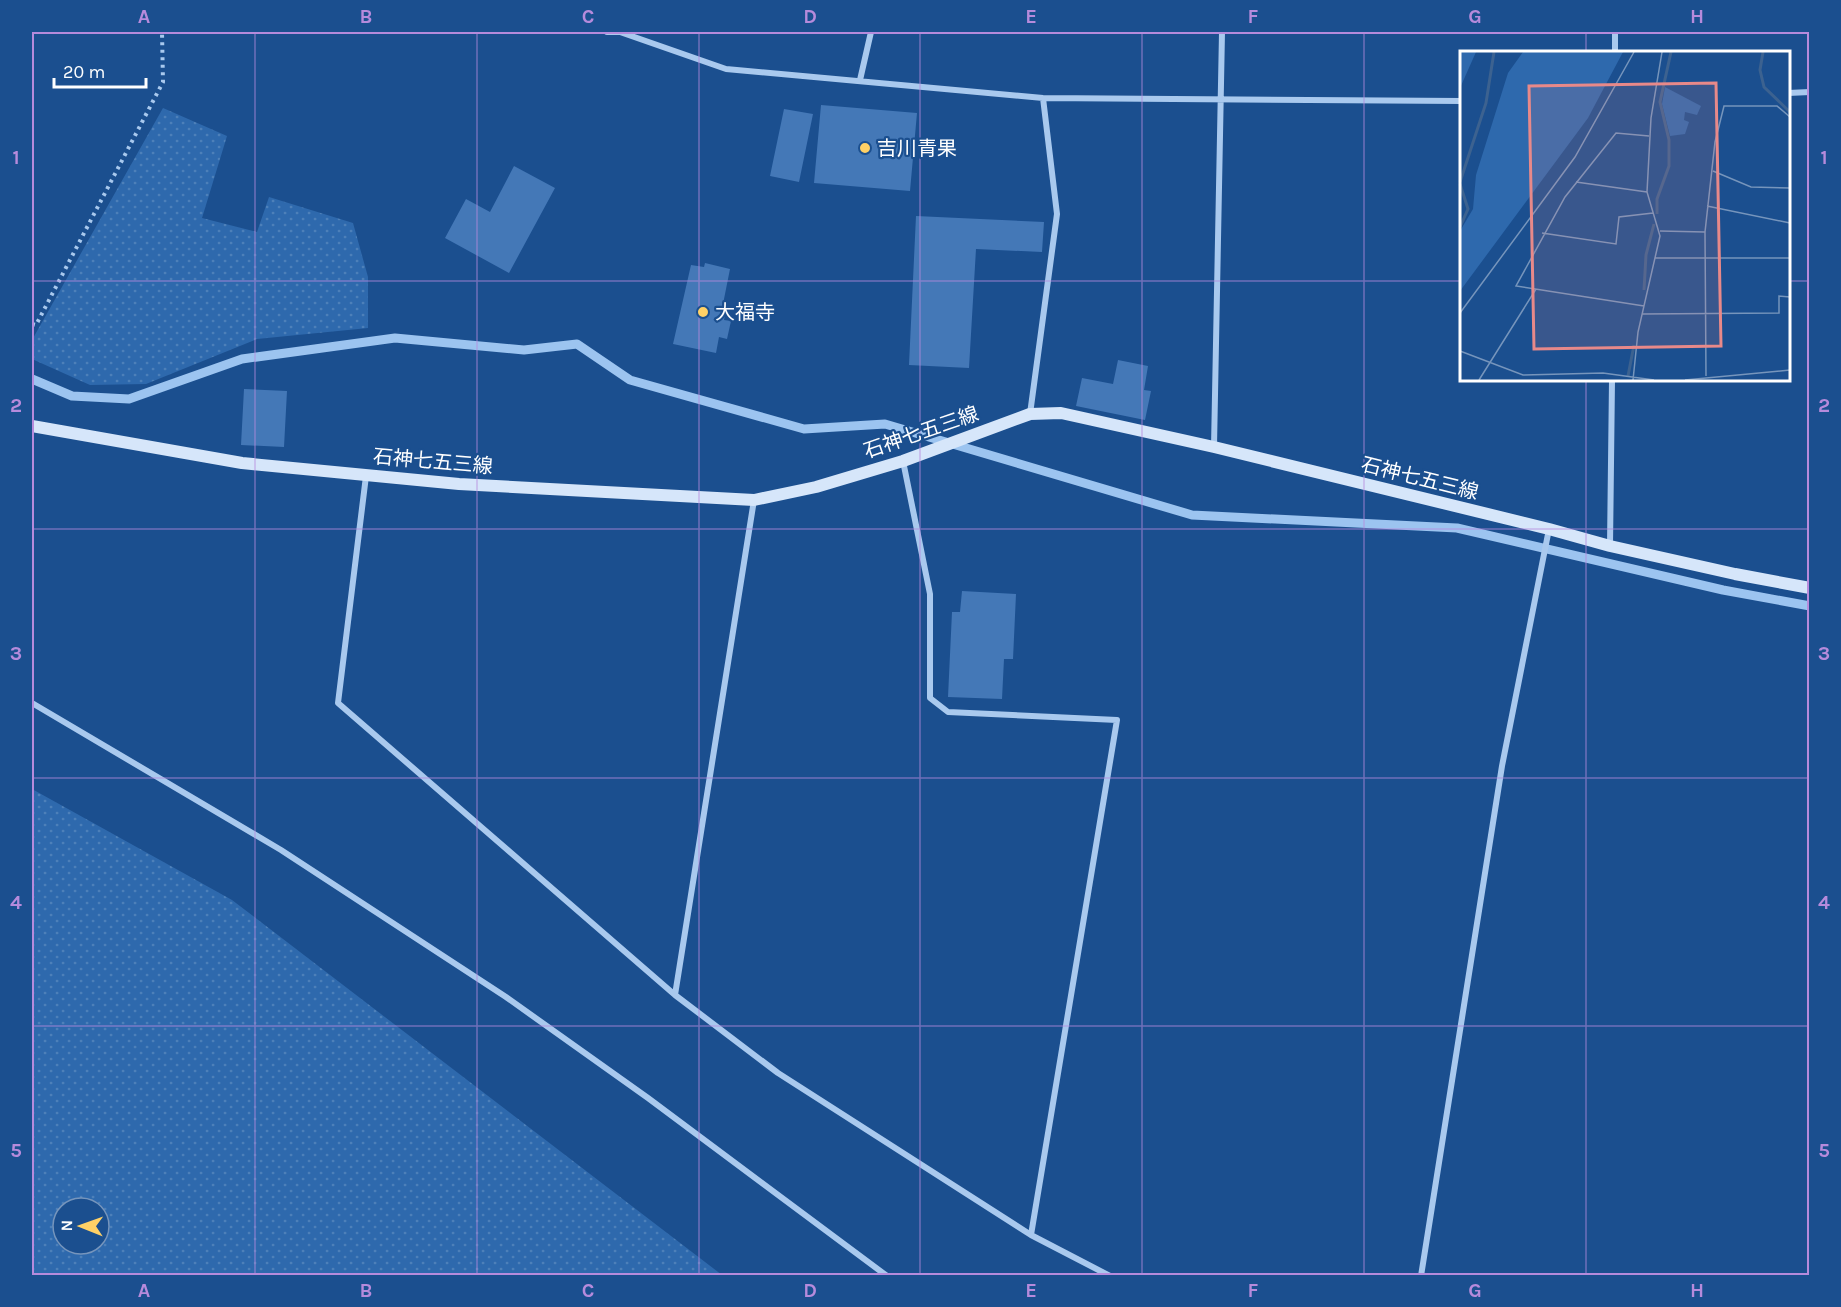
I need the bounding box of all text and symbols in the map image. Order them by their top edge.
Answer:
text: A [138,5,151,28]
text: B [360,5,372,28]
text: C [582,5,594,28]
text: D [803,5,817,28]
text: E [1025,5,1037,28]
text: F [1248,5,1259,28]
text: G [1468,5,1482,28]
text: H [1690,5,1704,28]
scale bar [54,51,146,89]
inset map [1460,51,1790,381]
text: 20 m [63,61,105,83]
place label: 吉川青果 [877,137,957,160]
marker: 吉川青果 [858,141,872,155]
text: 1 [12,146,20,169]
text: 1 [1820,146,1828,169]
place label: 大福寺 [715,301,775,324]
marker: 大福寺 [696,305,710,319]
text: 2 [10,394,22,417]
text: 2 [1818,394,1830,417]
street label: 石神七五三線 [861,402,982,463]
street label: 石神七五三線 [372,445,494,478]
street label: 石神七五三線 [1359,453,1481,504]
text: 3 [10,642,22,665]
text: 3 [1818,642,1830,665]
text: 4 [10,891,22,914]
text: 4 [1818,891,1830,914]
text: 5 [10,1139,22,1162]
text: 5 [1818,1139,1830,1162]
north arrow [51,1196,111,1256]
text: N [57,1220,76,1232]
text: A [138,1279,151,1302]
text: B [360,1279,372,1302]
text: C [582,1279,594,1302]
text: D [803,1279,817,1302]
text: E [1025,1279,1037,1302]
text: F [1248,1279,1259,1302]
text: G [1468,1279,1482,1302]
text: H [1690,1279,1704,1302]

